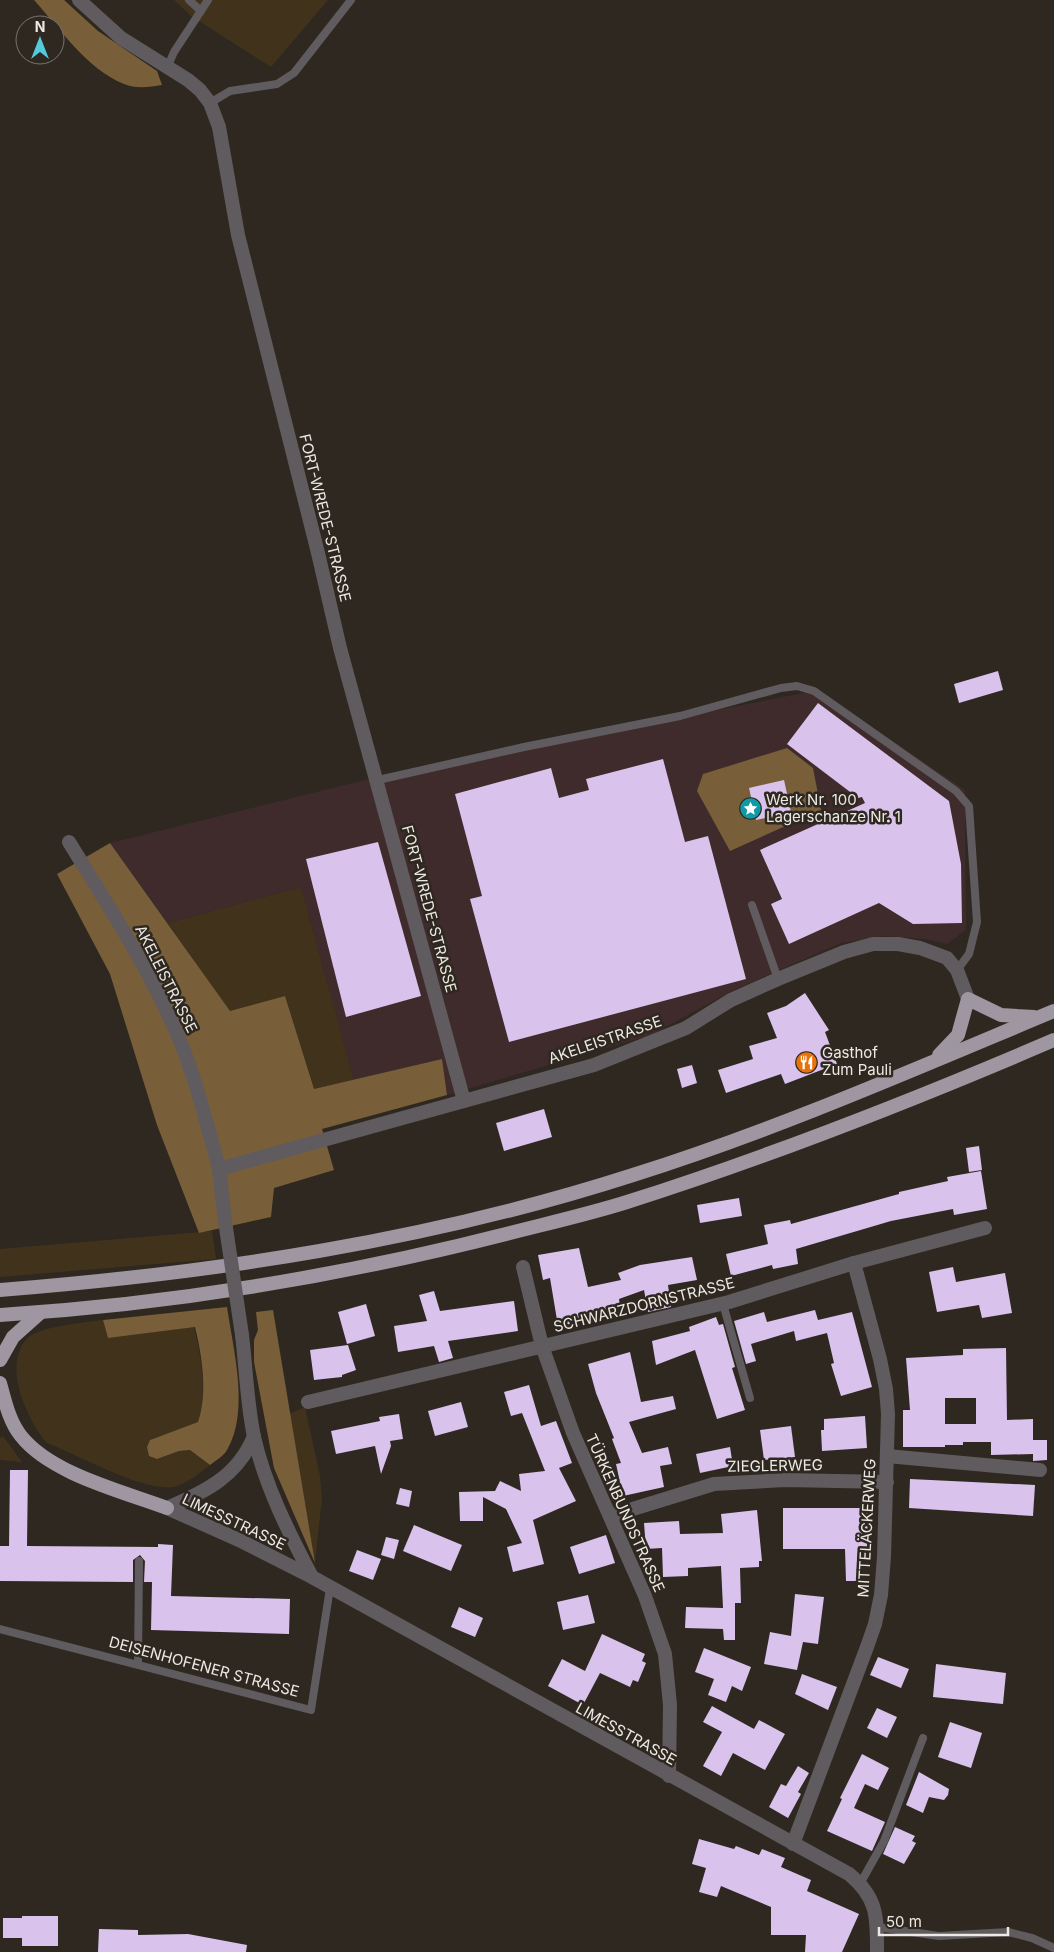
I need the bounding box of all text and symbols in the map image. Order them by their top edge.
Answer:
north arrow [15,15,65,65]
text: N [35,18,45,35]
street label: FORT-WREDE-STRASSE [295,432,356,604]
place label: Werk Nr. 100 Lagerschanze Nr. 1 [766,790,901,826]
place icon: Werk Nr. 100 Lagerschanze Nr. 1 [738,797,762,821]
street label: FORT-WREDE-STRASSE [398,823,461,995]
street label: AKELEISTRASSE [131,922,202,1036]
street label: AKELEISTRASSE [546,1011,664,1068]
place label: Gasthof Zum Pauli [822,1043,892,1079]
restaurant icon: Gasthof Zum Pauli [794,1050,818,1074]
street label: SCHWARZDORNSTRASSE [551,1273,736,1336]
street label: TÜRKENBUNDSTRASSE [582,1431,669,1595]
street label: ZIEGLERWEG [727,1455,823,1476]
street label: MITTELÄCKERWEG [853,1458,880,1598]
street label: LIMESSTRASSE [179,1489,289,1554]
street label: DEISENHOFENER STRASSE [107,1632,301,1701]
street label: LIMESSTRASSE [573,1698,680,1769]
scale bar [879,1904,1008,1936]
text: 50 m [886,1912,922,1931]

